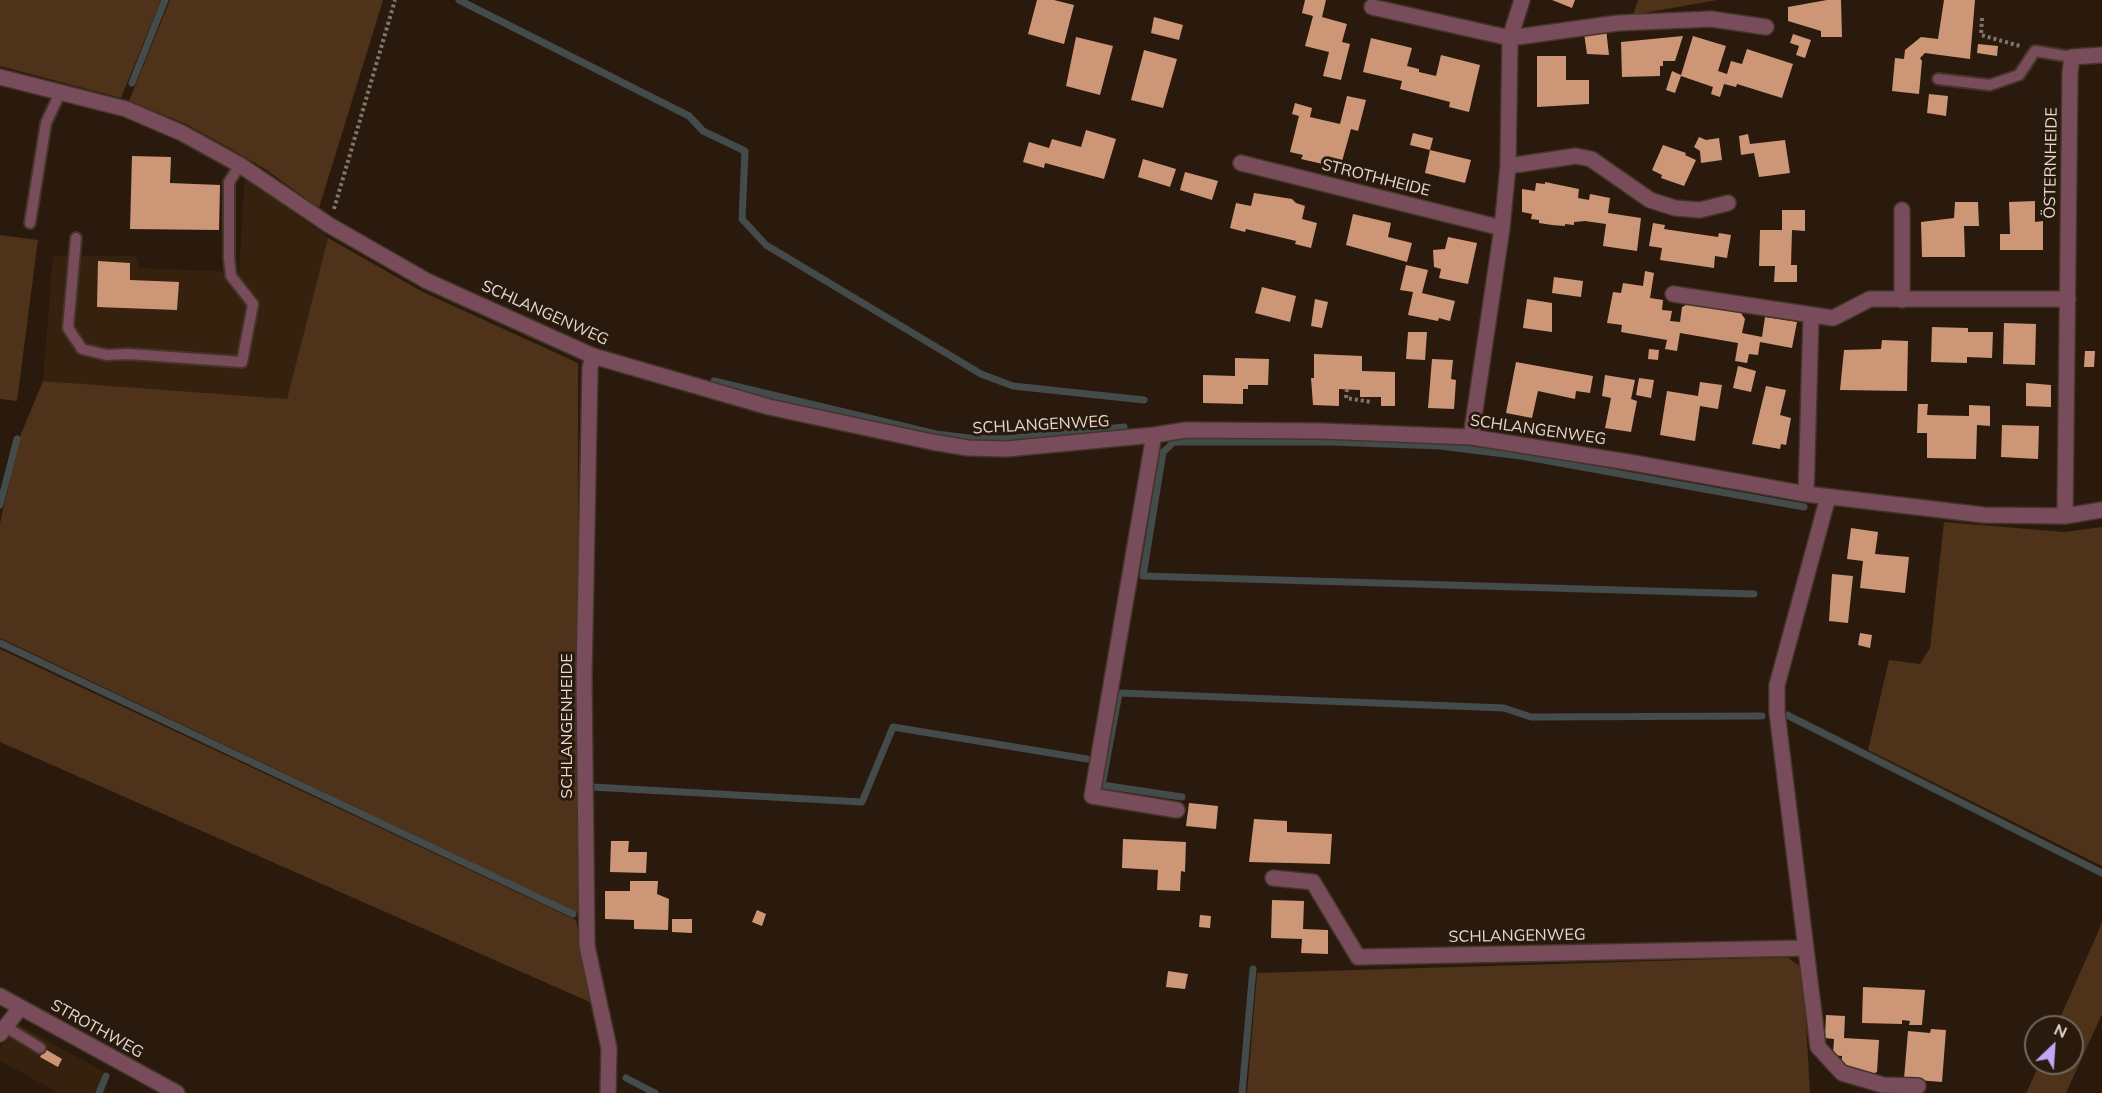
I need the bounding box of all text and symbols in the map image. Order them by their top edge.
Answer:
street label: ÖSTERNHEIDE [2040,107,2062,219]
street label: STROTHHEIDE [1320,155,1432,201]
street label: SCHLANGENWEG [478,276,612,350]
street label: SCHLANGENWEG [1469,411,1607,449]
street label: SCHLANGENWEG [972,412,1110,438]
street label: SCHLANGENHEIDE [557,653,577,799]
street label: SCHLANGENWEG [1448,925,1586,947]
street label: STROTHWEG [47,996,147,1062]
north arrow [2024,1015,2084,1075]
text: N [2051,1019,2070,1042]

